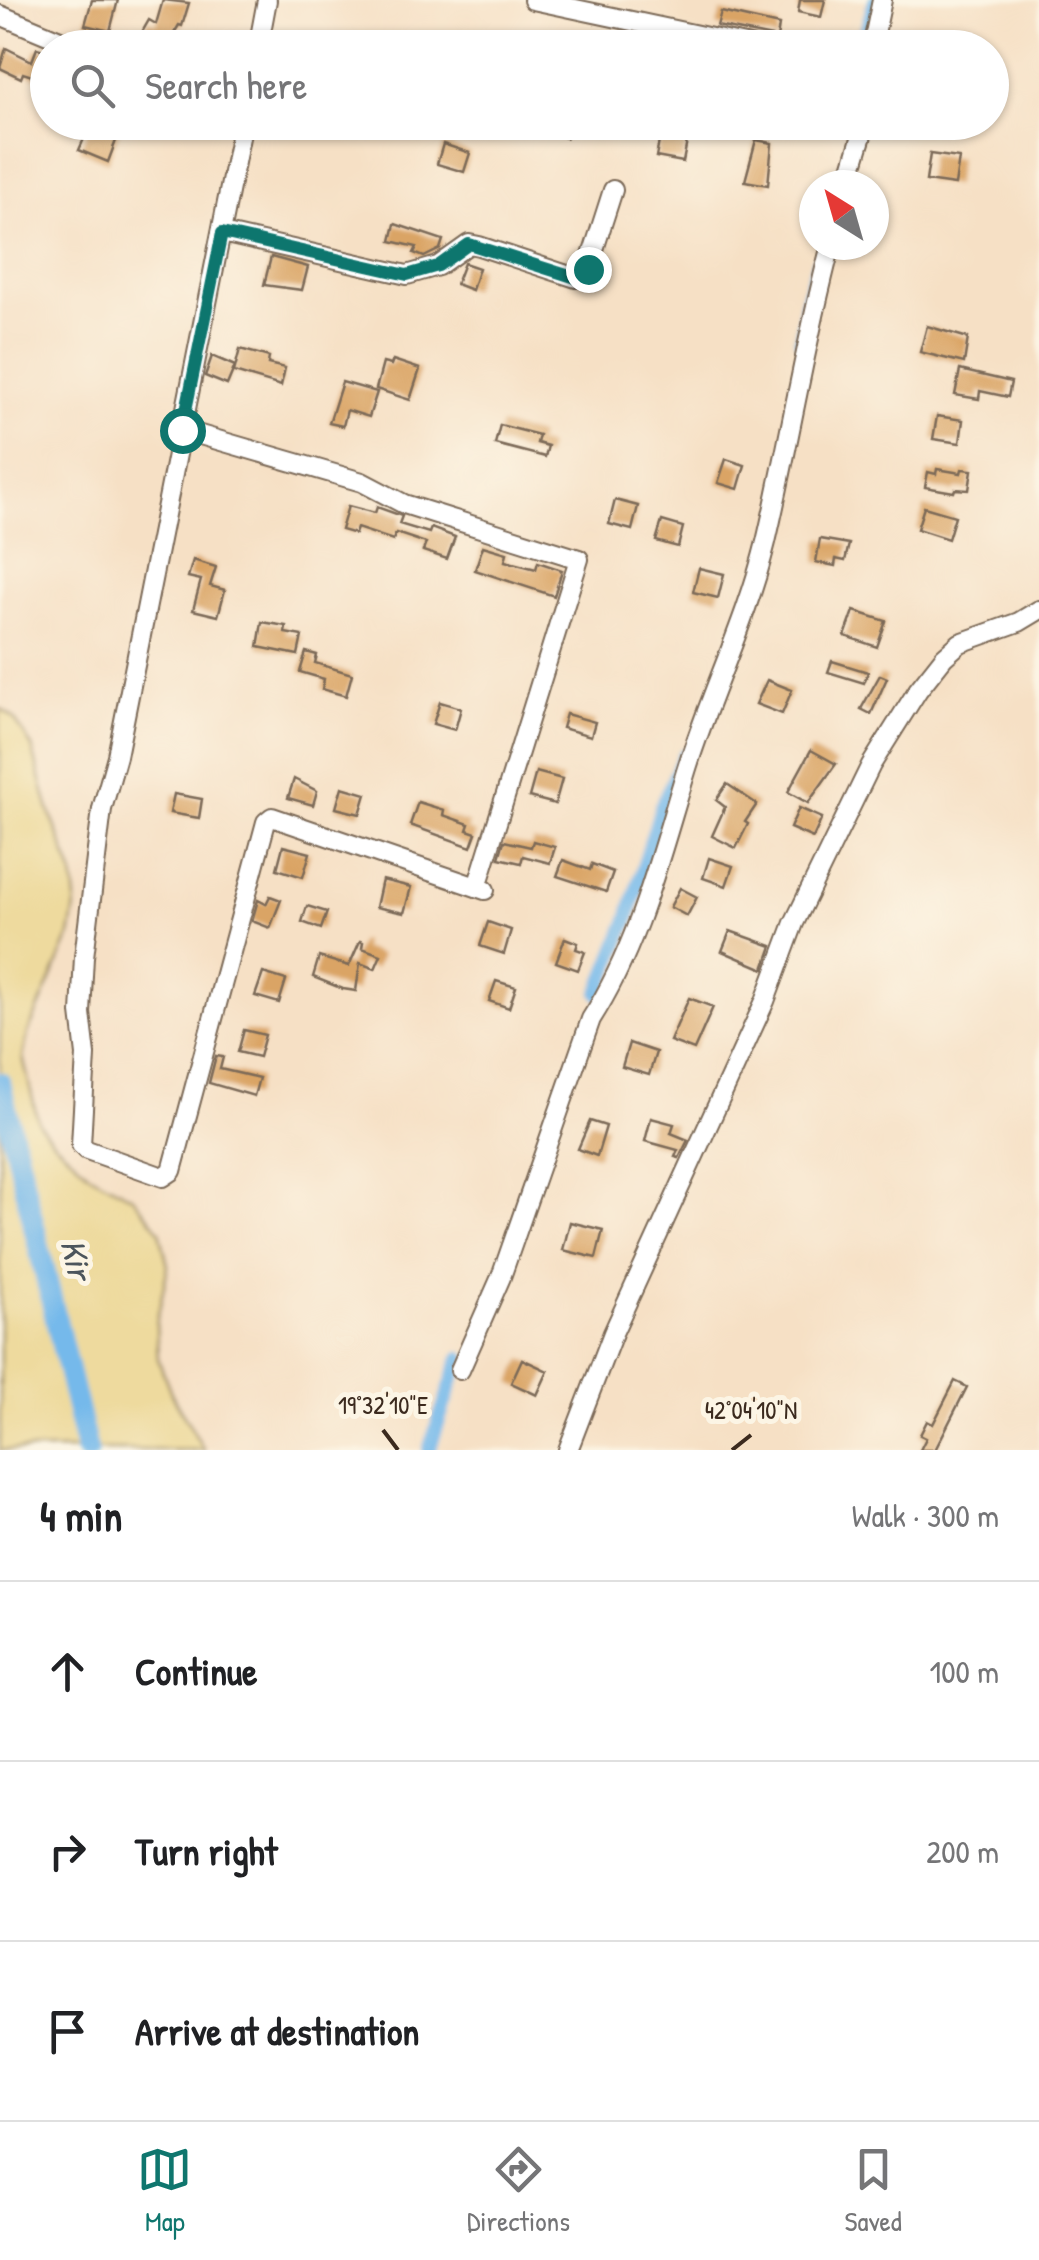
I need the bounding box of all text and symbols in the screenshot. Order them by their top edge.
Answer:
search box [30,30,1009,140]
icon: search [65,58,120,113]
text: Search here [145,59,307,111]
north arrow [799,170,889,260]
route end [566,247,612,293]
route start [160,408,206,454]
water label: Kir [50,1234,105,1288]
text: 19°32'10"E [338,1388,428,1422]
text: 42°04'10"N [705,1393,797,1427]
text: 4 min [40,1487,122,1544]
text: Walk · 300 m [852,1494,999,1537]
icon: ahead [40,1644,95,1699]
text: Continue [135,1645,257,1697]
text: 100 m [930,1650,999,1693]
icon: right [40,1824,95,1879]
text: Turn right [135,1825,278,1877]
text: 200 m [926,1830,999,1873]
icon: arrive [40,2004,95,2059]
text: Arrive at destination [135,2005,419,2057]
tab: Map [137,2142,192,2240]
tab: Directions [467,2142,570,2240]
tab: Saved [845,2142,902,2240]

